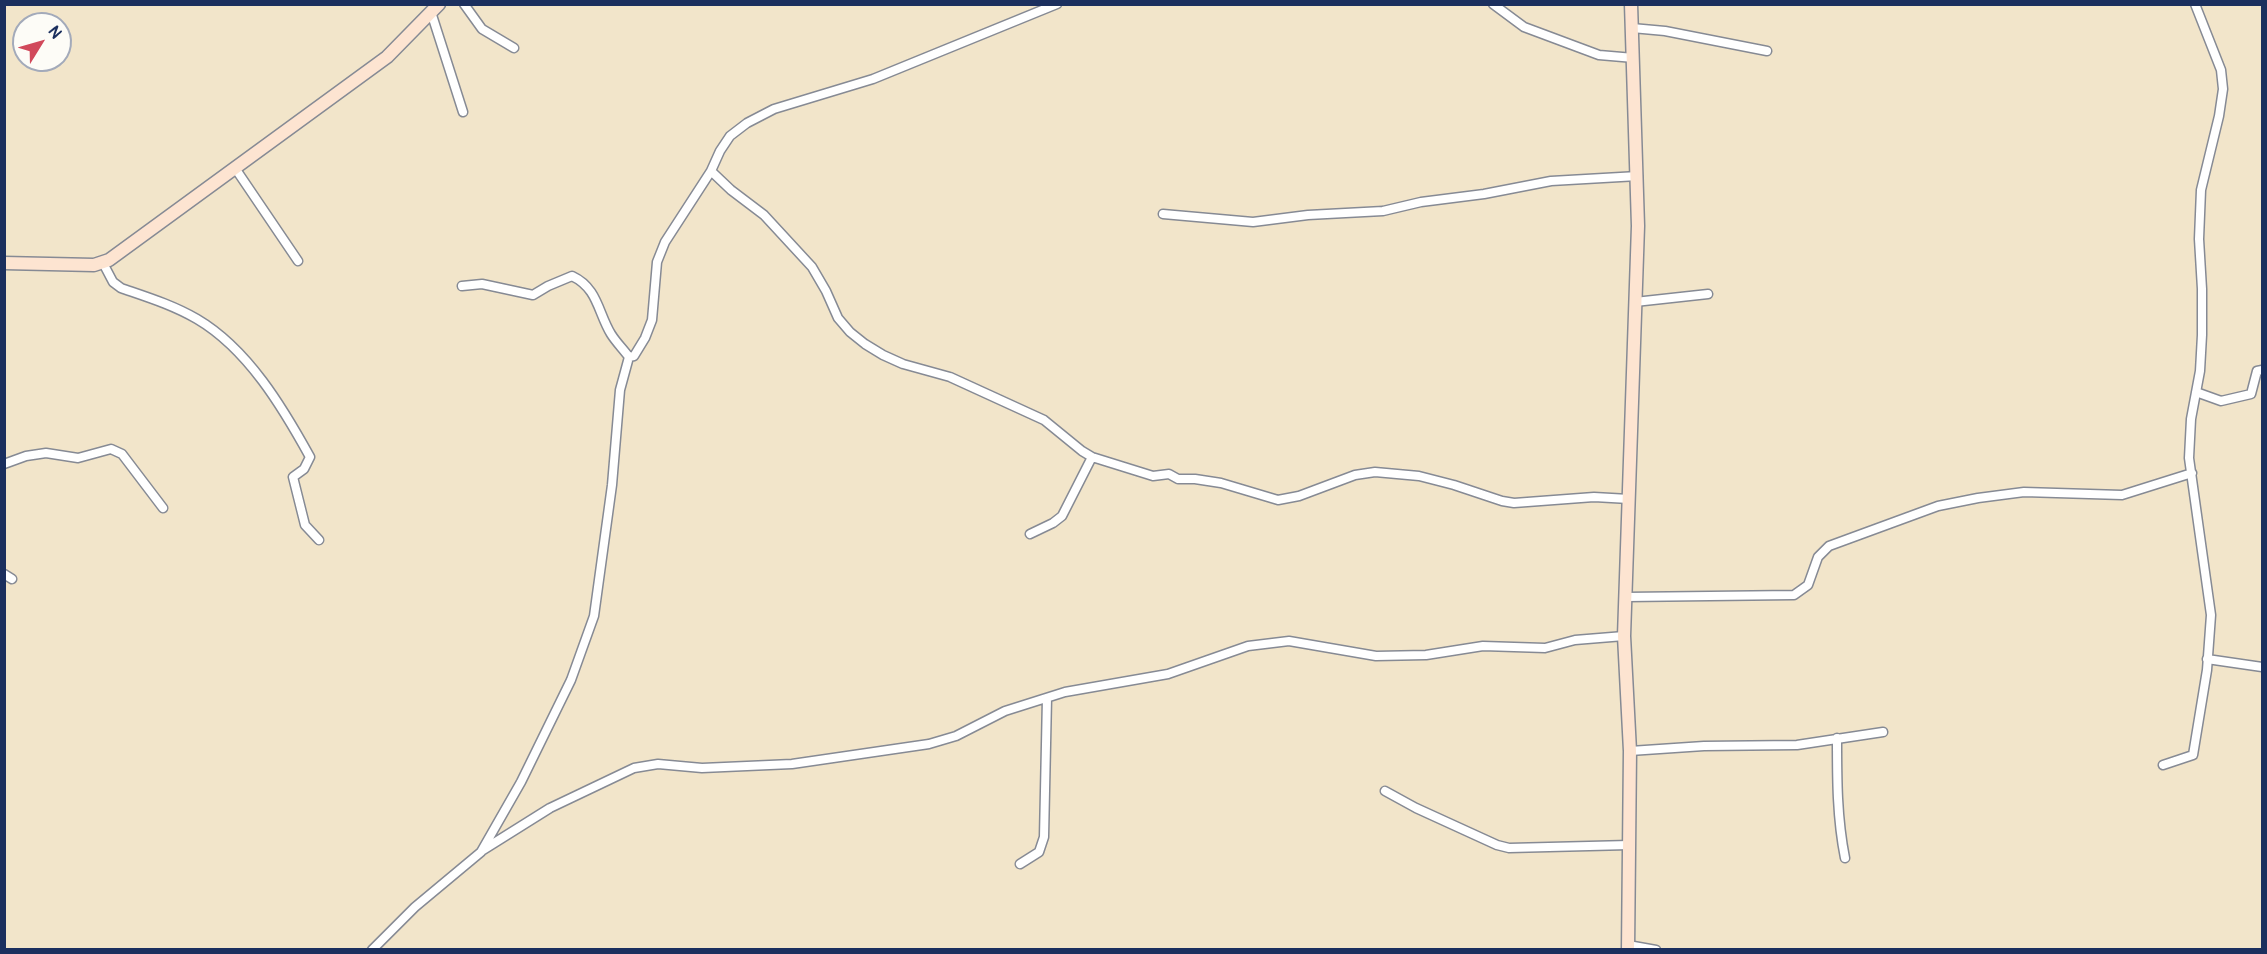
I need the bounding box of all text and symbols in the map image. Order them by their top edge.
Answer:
north arrow [12,12,72,72]
text: N [44,22,66,43]

